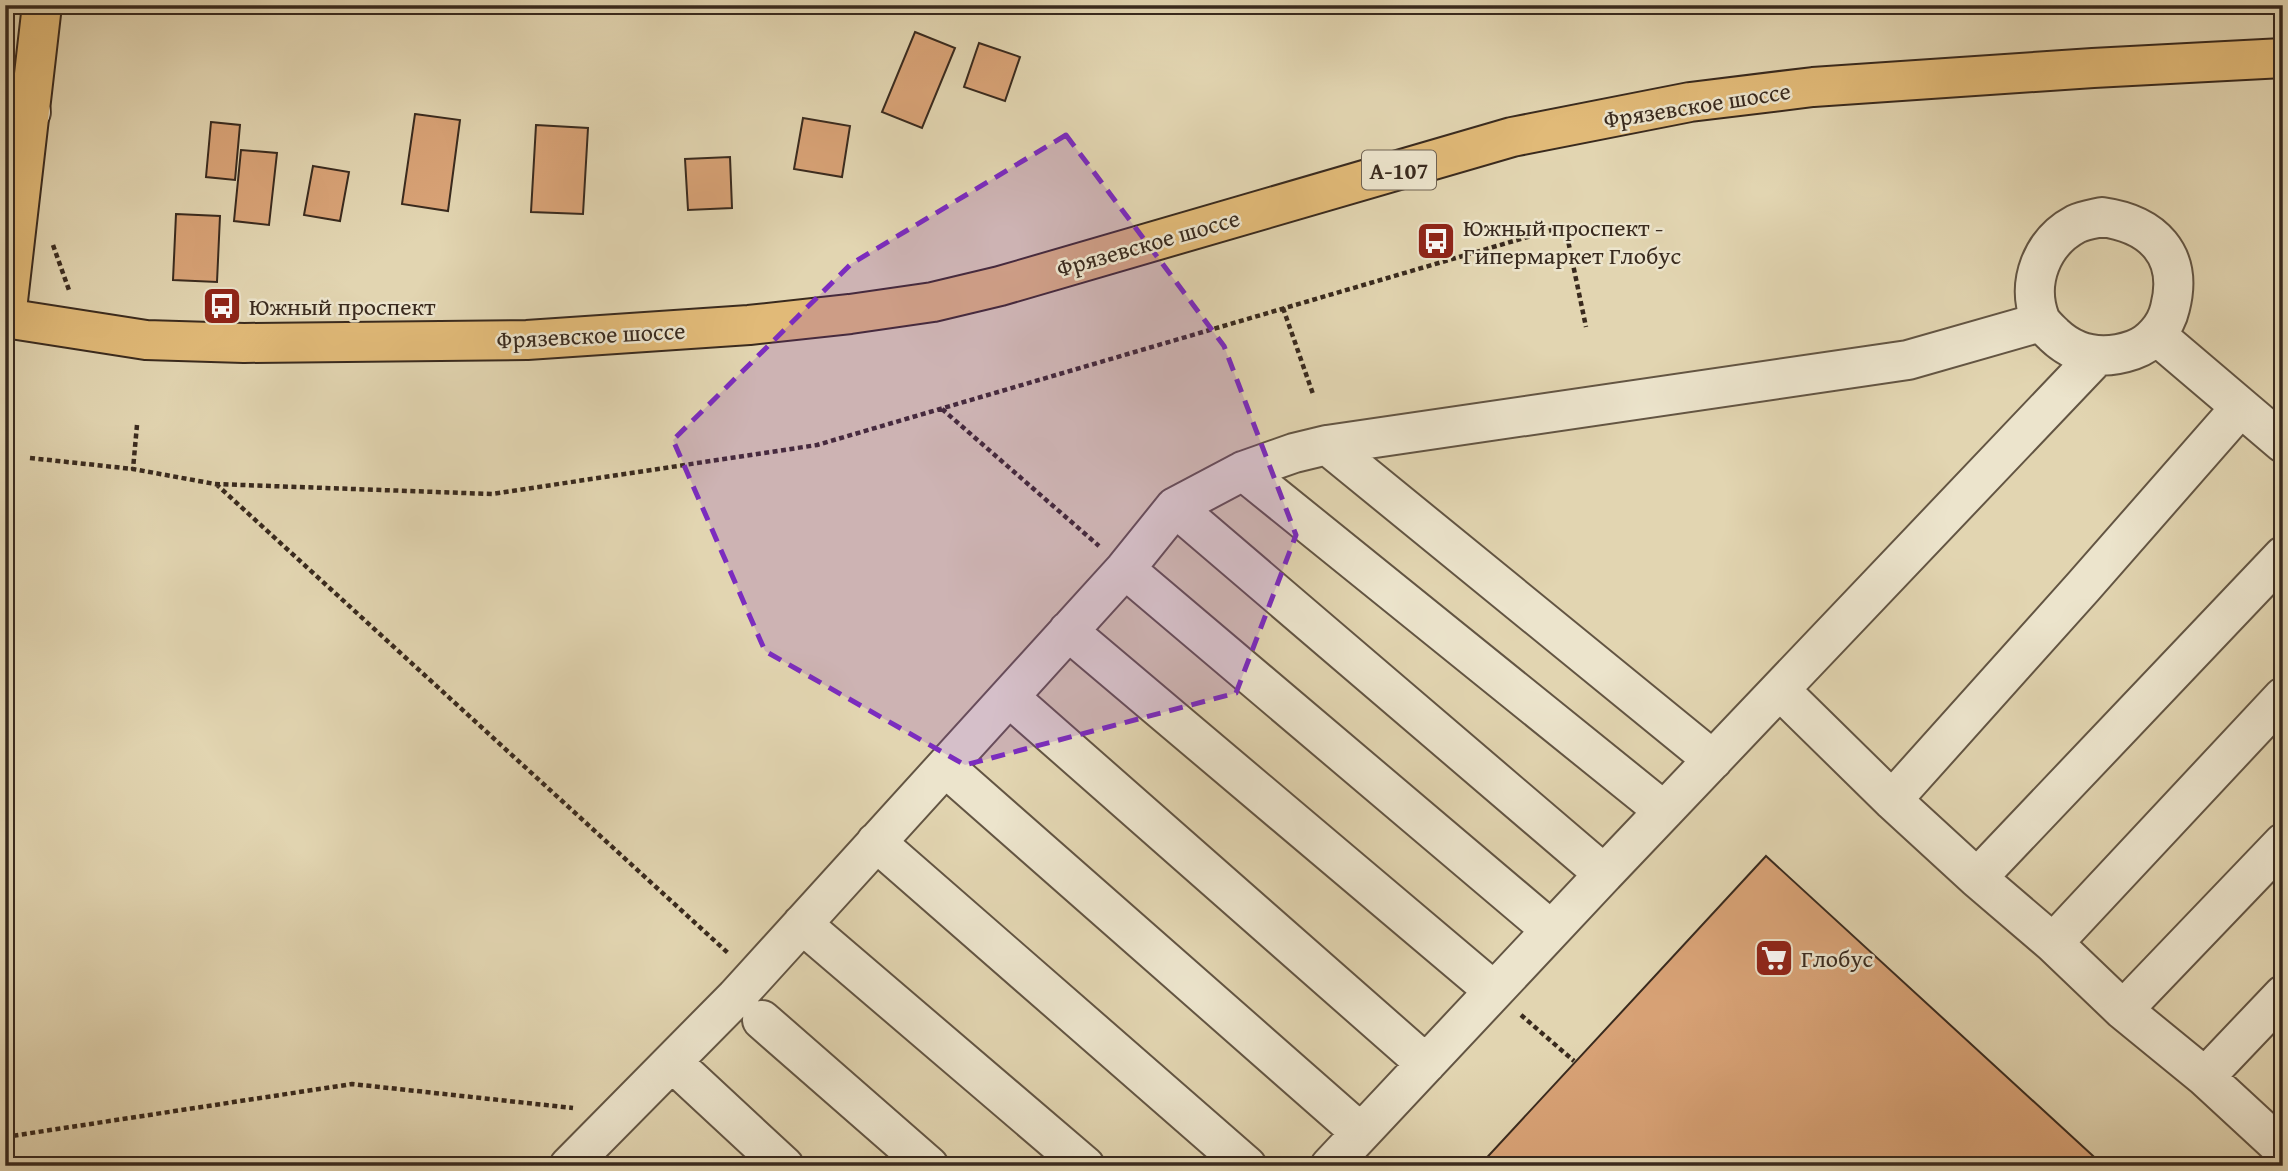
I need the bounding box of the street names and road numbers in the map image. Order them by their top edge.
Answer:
street label: Фрязевское шоссе [1601,73,1793,137]
road number: А-107 [1362,150,1436,190]
street label: Фрязевское шоссе [1052,200,1244,286]
street label: Фрязевское шоссе [496,313,686,357]

